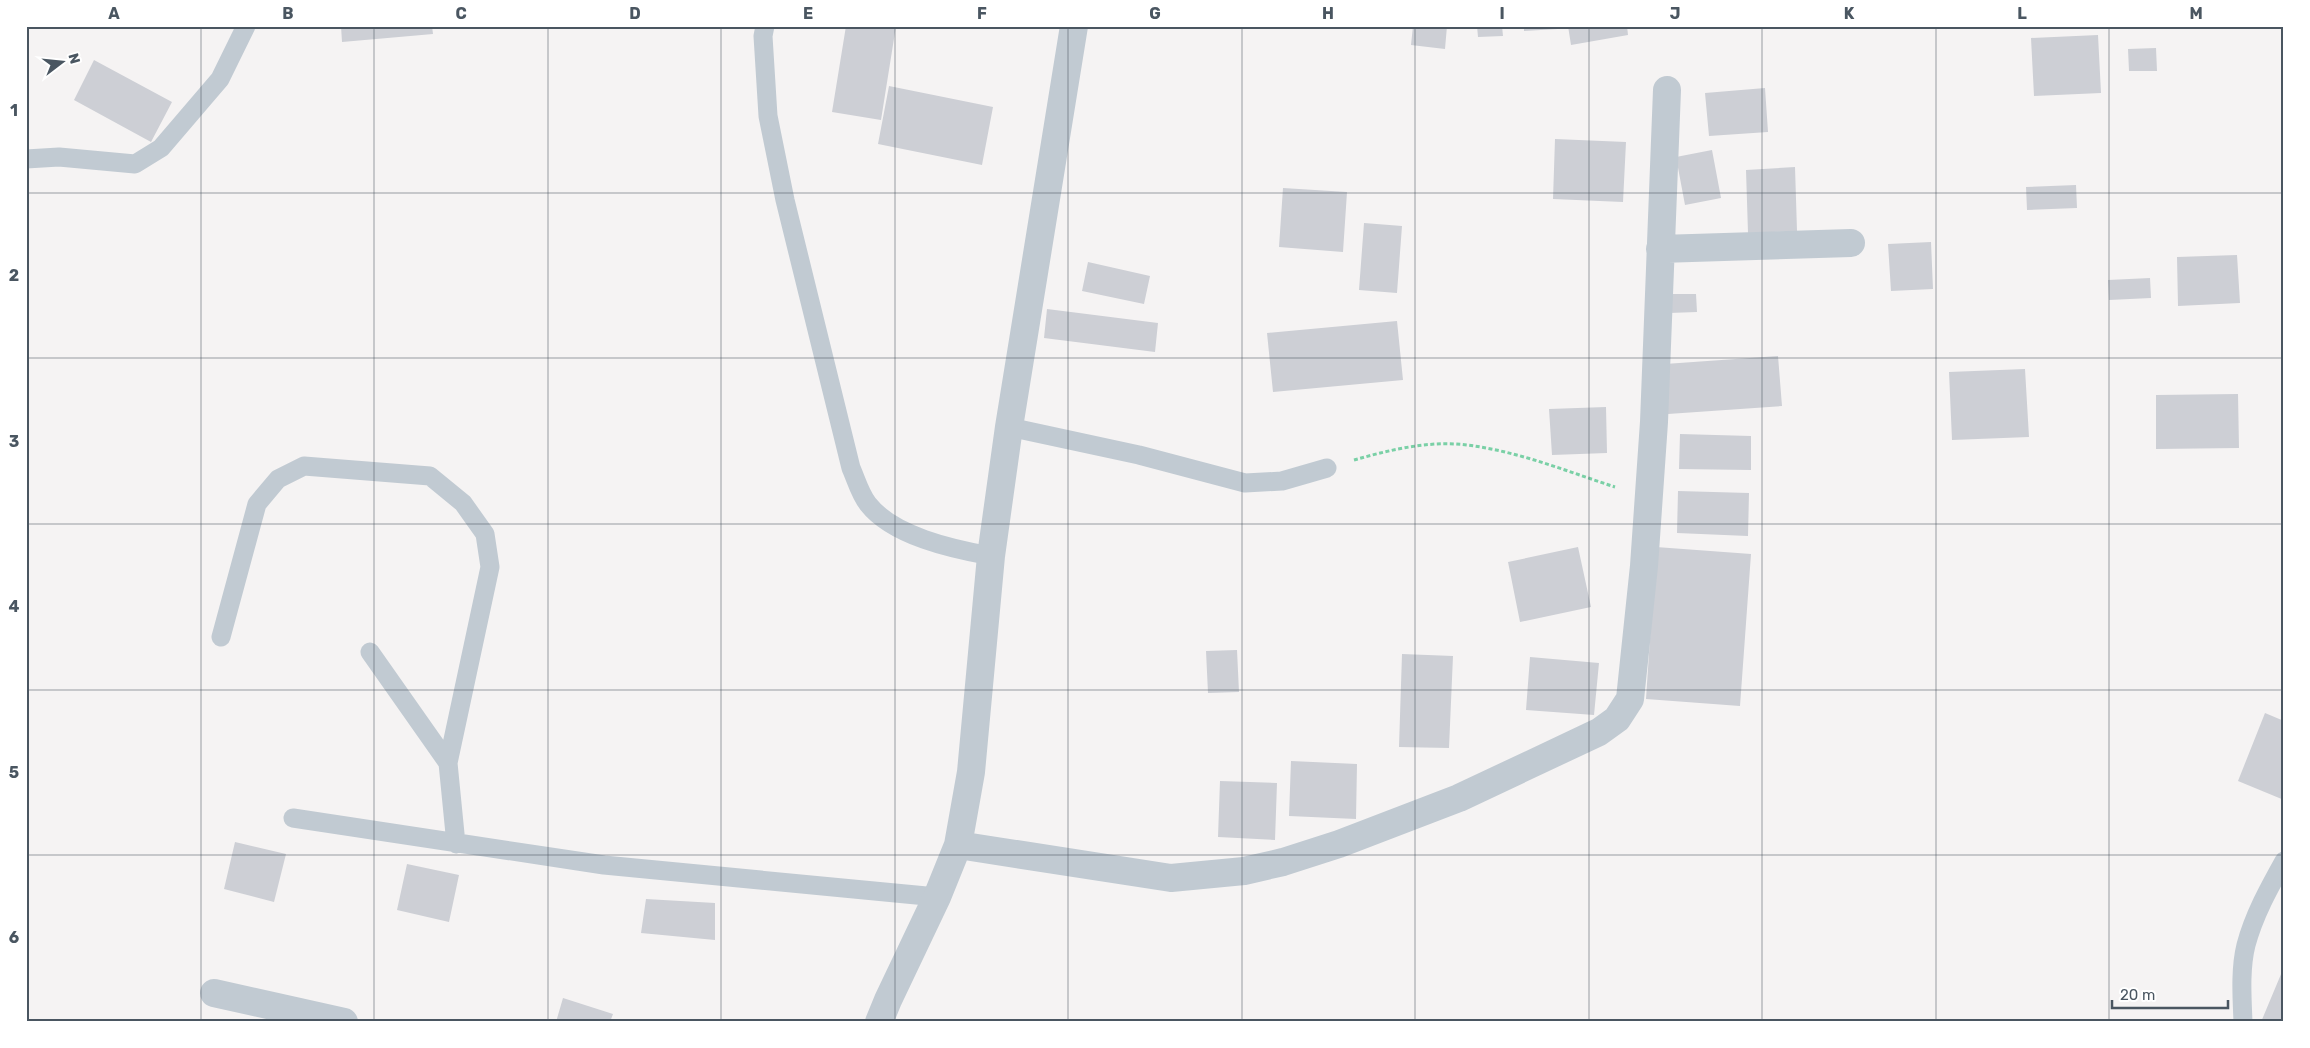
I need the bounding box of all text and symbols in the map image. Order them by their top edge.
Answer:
text: A [108,4,120,23]
text: B [282,4,294,23]
text: C [455,4,467,23]
text: D [629,4,641,23]
text: E [803,4,813,23]
text: F [977,4,987,23]
text: G [1149,4,1161,23]
text: H [1322,4,1334,23]
text: I [1499,4,1505,23]
text: J [1670,4,1680,23]
text: K [1844,4,1855,23]
text: L [2017,4,2027,23]
text: M [2189,4,2203,23]
north arrow [38,38,88,88]
text: N [64,51,84,66]
text: 1 [10,101,18,120]
text: 2 [9,266,19,285]
text: 3 [9,432,19,451]
text: 4 [9,597,20,616]
text: 5 [9,763,19,782]
text: 6 [9,928,19,947]
scale bar [2112,978,2229,1010]
text: 20 m [2120,986,2155,1004]

